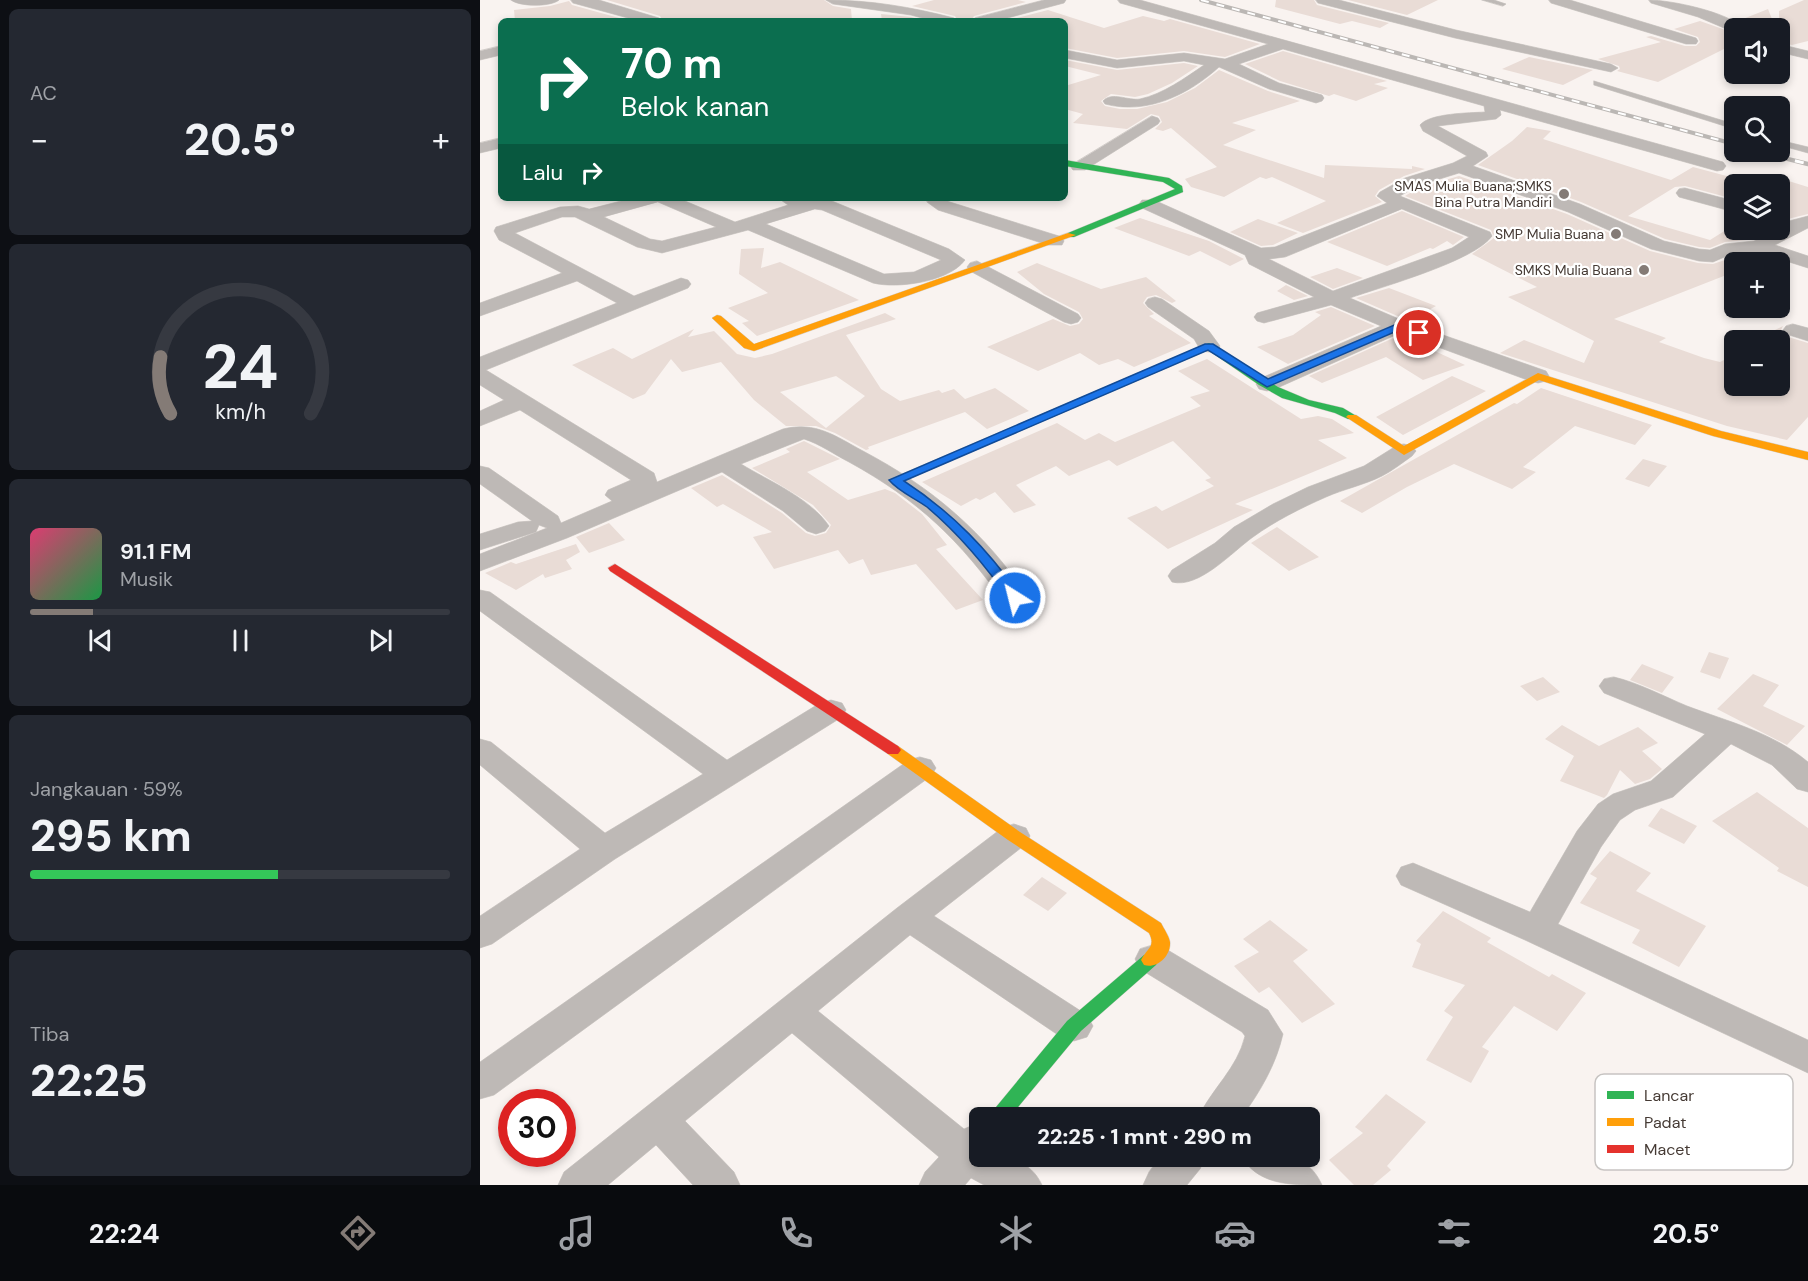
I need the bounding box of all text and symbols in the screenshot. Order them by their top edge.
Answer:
map controls [1724,18,1790,396]
button: sound [1724,18,1790,84]
text: 70 m [621,36,722,91]
icon: right [522,42,600,120]
text: AC [30,80,57,106]
text: Belok kanan [621,89,769,124]
button: search [1724,96,1790,162]
text: 20.5° [184,110,296,169]
text: − [30,118,48,161]
text: + [432,118,450,161]
icon: right [575,156,608,189]
text: Lalu [522,158,563,187]
button: layers [1724,174,1790,240]
place label: SMAS Mulia Buana;SMKS Bina Putra Mandiri [1394,177,1552,211]
marker: SMAS Mulia Buana;SMKS Bina Putra Mandiri [1557,187,1571,201]
place label: SMP Mulia Buana [1495,225,1604,243]
marker: SMP Mulia Buana [1609,227,1623,241]
button: + [1724,252,1790,318]
place label: SMKS Mulia Buana [1515,261,1632,279]
marker: SMKS Mulia Buana [1637,263,1651,277]
pin [1393,307,1444,358]
icon: arrive [1402,316,1435,349]
text: 24 [202,326,278,407]
button: − [1724,330,1790,396]
text: km/h [215,399,265,427]
text: 91.1 FM [120,537,192,566]
text: Musik [120,566,173,592]
position arrow [983,566,1047,630]
icon: previous [84,624,117,657]
icon: pause [224,624,257,657]
icon: next [364,624,397,657]
text: Jangkauan · 59% [30,776,183,802]
text: 295 km [30,806,192,865]
text: Tiba [30,1021,69,1047]
text: 22:25 [30,1051,148,1110]
legend [1595,1074,1793,1170]
text: Lancar [1644,1085,1694,1106]
speed limit sign: 30 [498,1089,576,1167]
text: Padat [1644,1112,1686,1133]
text: 22:25 · 1 mnt · 290 m [1037,1122,1252,1151]
text: Macet [1644,1139,1690,1160]
icon: directions [337,1212,379,1254]
icon: music [556,1212,598,1254]
icon: phone [775,1212,817,1254]
icon: climate [995,1212,1037,1254]
icon: car [1214,1212,1256,1254]
icon: filters [1433,1212,1475,1254]
text: 22:24 [89,1216,160,1251]
text: 20.5° [1652,1216,1719,1251]

